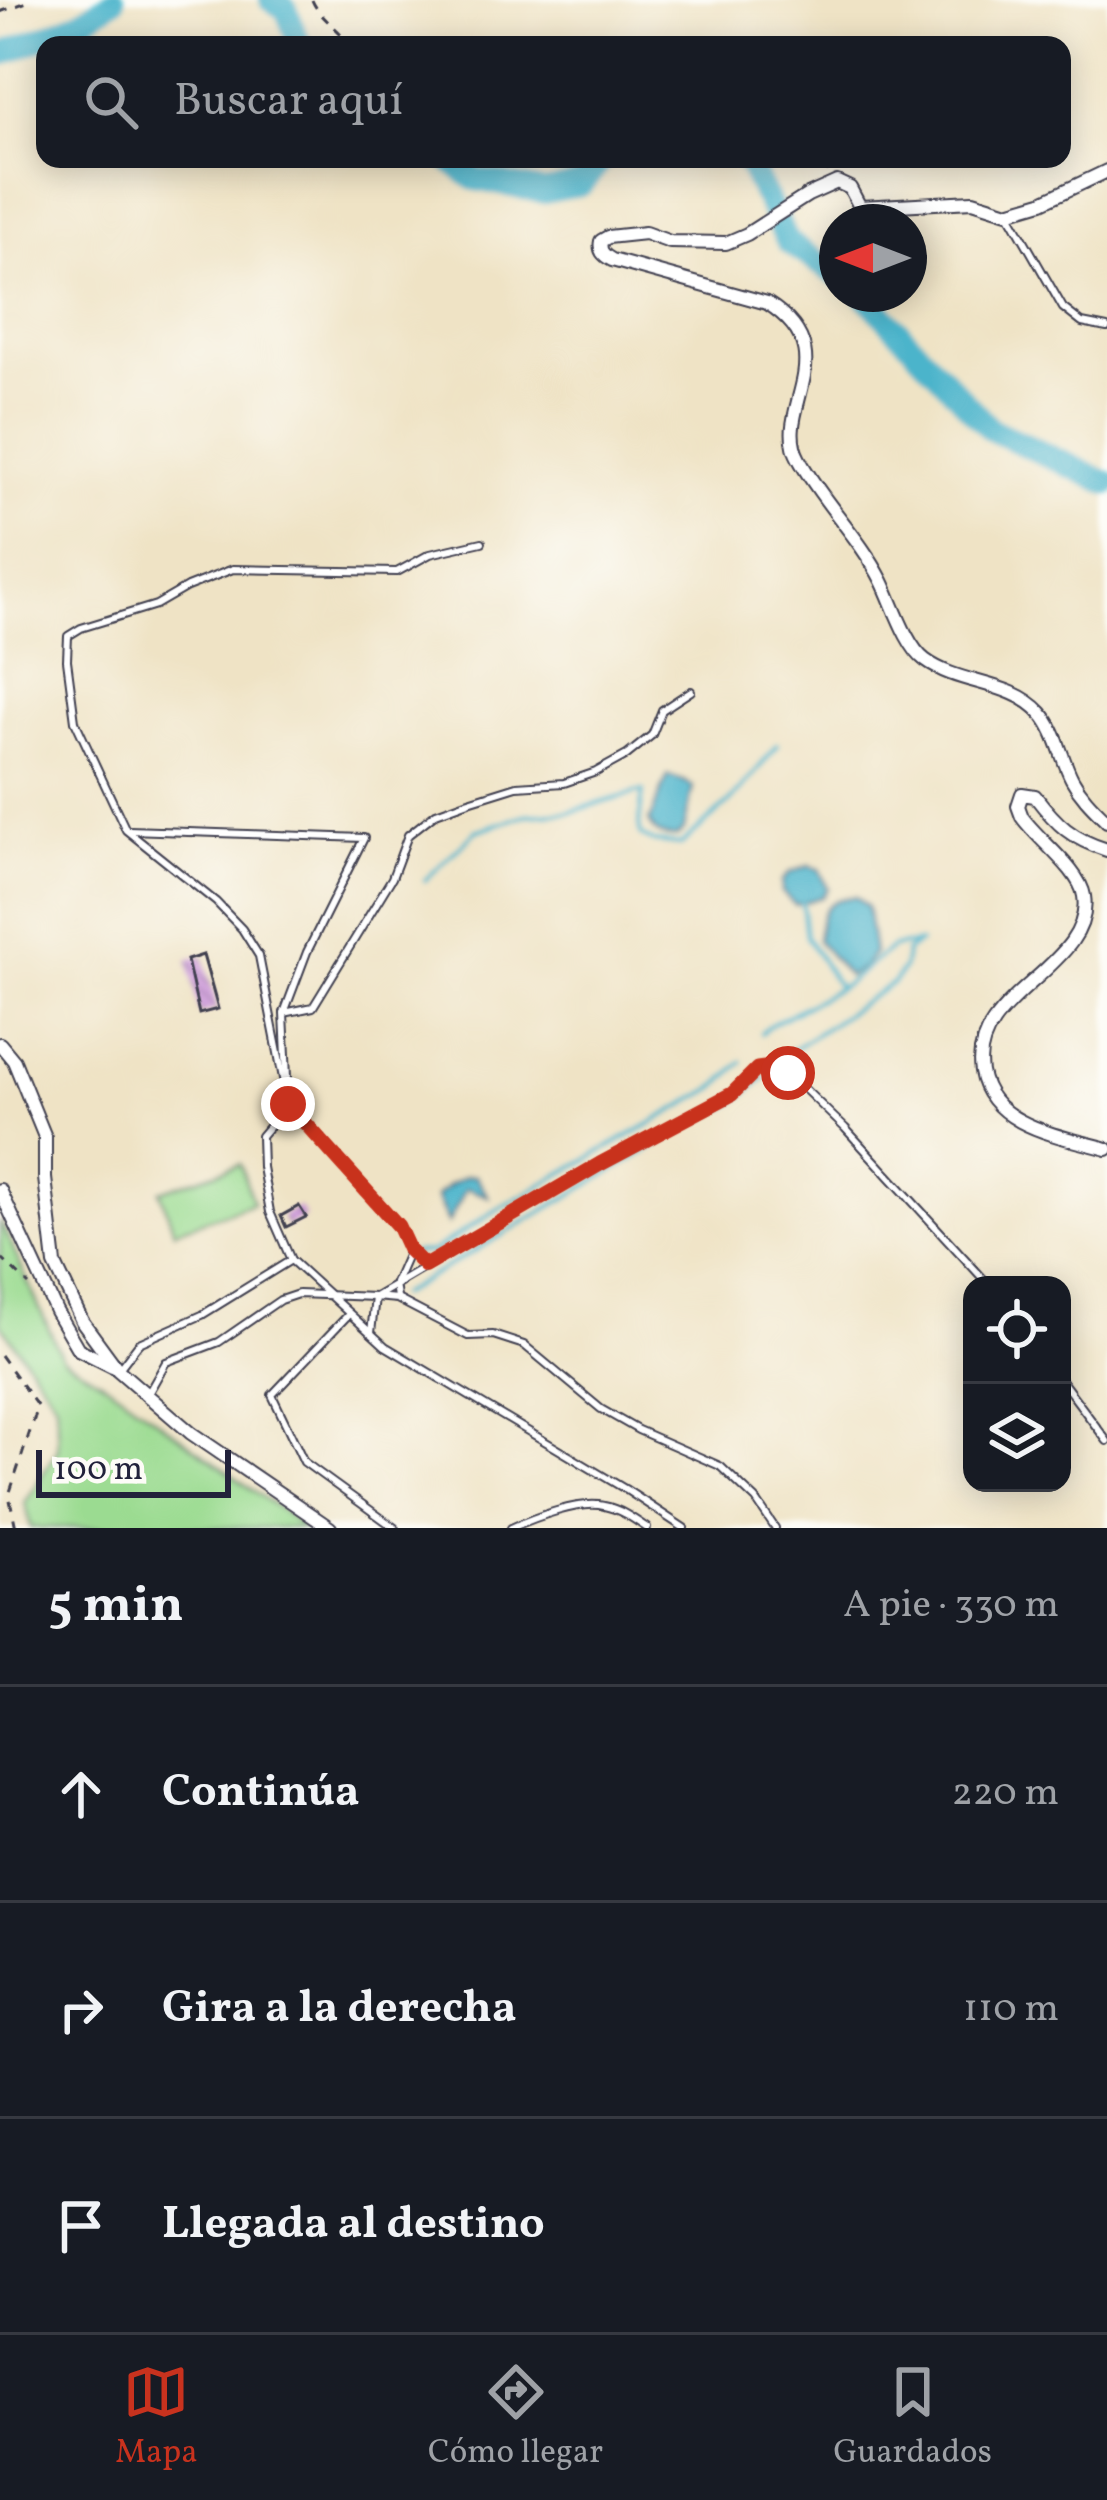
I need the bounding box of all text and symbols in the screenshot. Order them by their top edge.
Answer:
search box [36,36,1071,168]
icon: search [78,69,144,135]
text: Buscar aquí [174,71,403,134]
north arrow [819,204,927,312]
route start [761,1046,815,1100]
route end [261,1077,315,1131]
map controls [963,1276,1071,1492]
button: locate [963,1276,1071,1384]
button: layers [963,1384,1071,1492]
scale bar [36,1444,231,1497]
text: 100 m [54,1448,143,1494]
text: 5 min [48,1571,184,1642]
text: A pie · 330 m [843,1579,1059,1633]
icon: ahead [48,1761,114,1827]
text: Continúa [162,1762,360,1825]
text: 220 m [952,1767,1059,1821]
icon: right [48,1977,114,2043]
text: Gira a la derecha [162,1978,517,2041]
text: 110 m [963,1983,1059,2037]
icon: arrive [48,2193,114,2259]
text: Llegada al destino [162,2194,545,2257]
tab: Mapa [115,2359,198,2477]
tab: Cómo llegar [428,2359,603,2477]
tab: Guardados [833,2359,992,2477]

